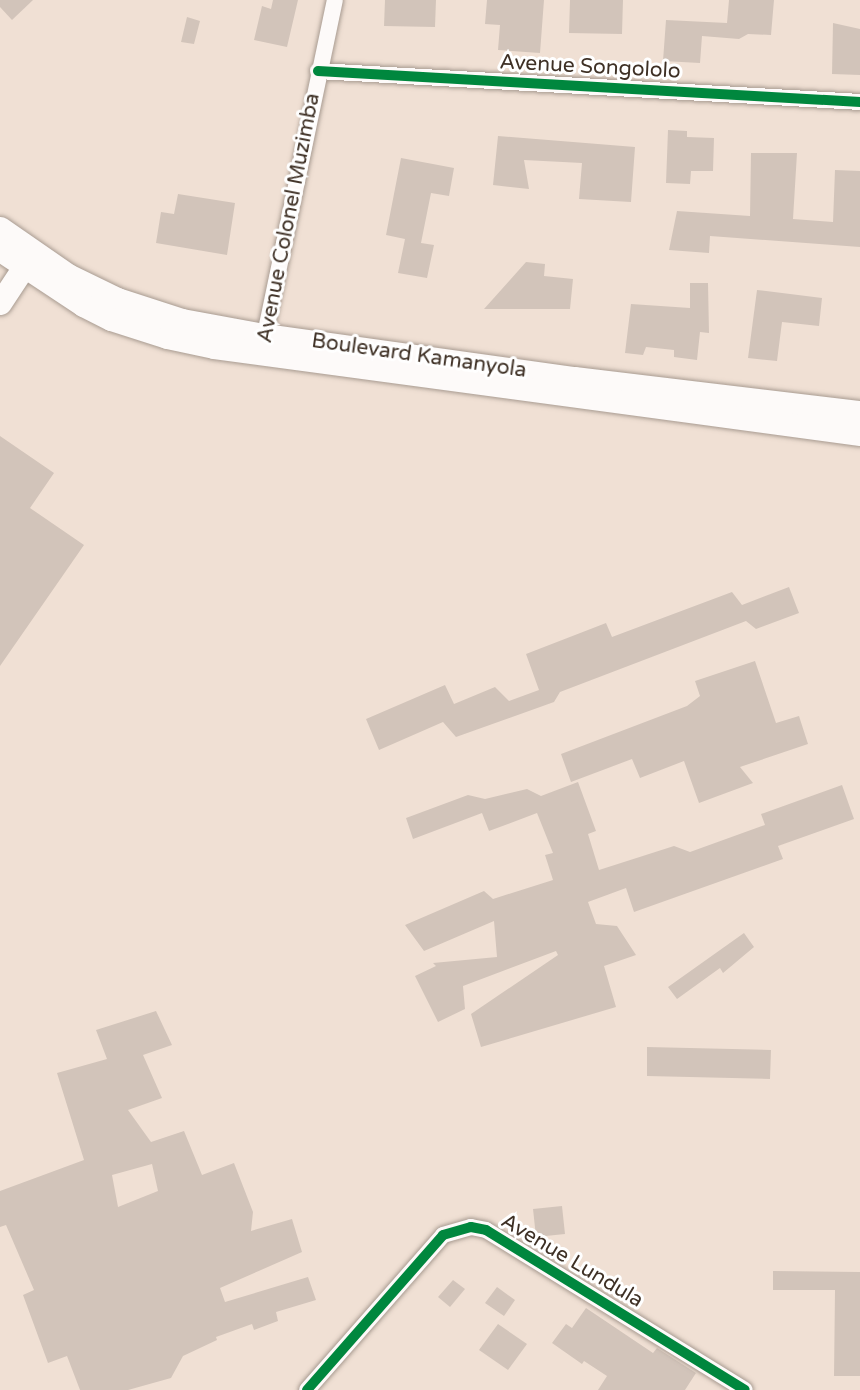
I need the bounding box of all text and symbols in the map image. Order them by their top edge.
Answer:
street label: Avenue Songololo [499,50,681,84]
street label: Avenue Colonel Muzimba [252,91,326,345]
street label: Boulevard Kamanyola [310,328,528,384]
street label: Avenue Lundula [496,1209,648,1313]

